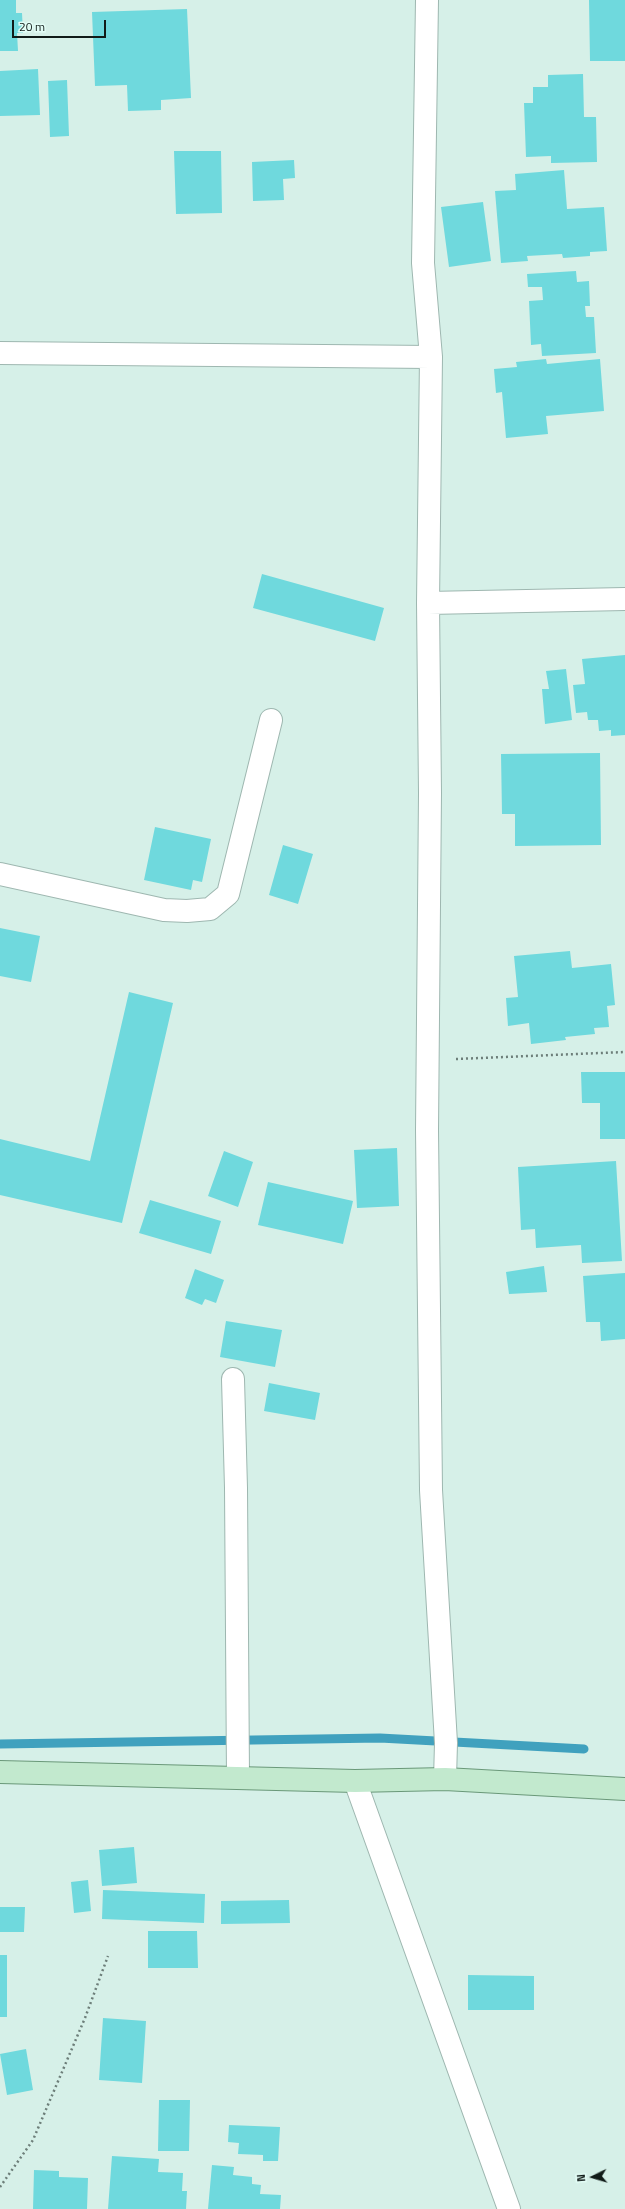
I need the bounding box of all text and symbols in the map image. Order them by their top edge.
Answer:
scale bar [14,12,108,38]
text: 20 m [19,17,45,36]
north arrow [573,2157,613,2197]
text: N [573,2174,589,2183]

